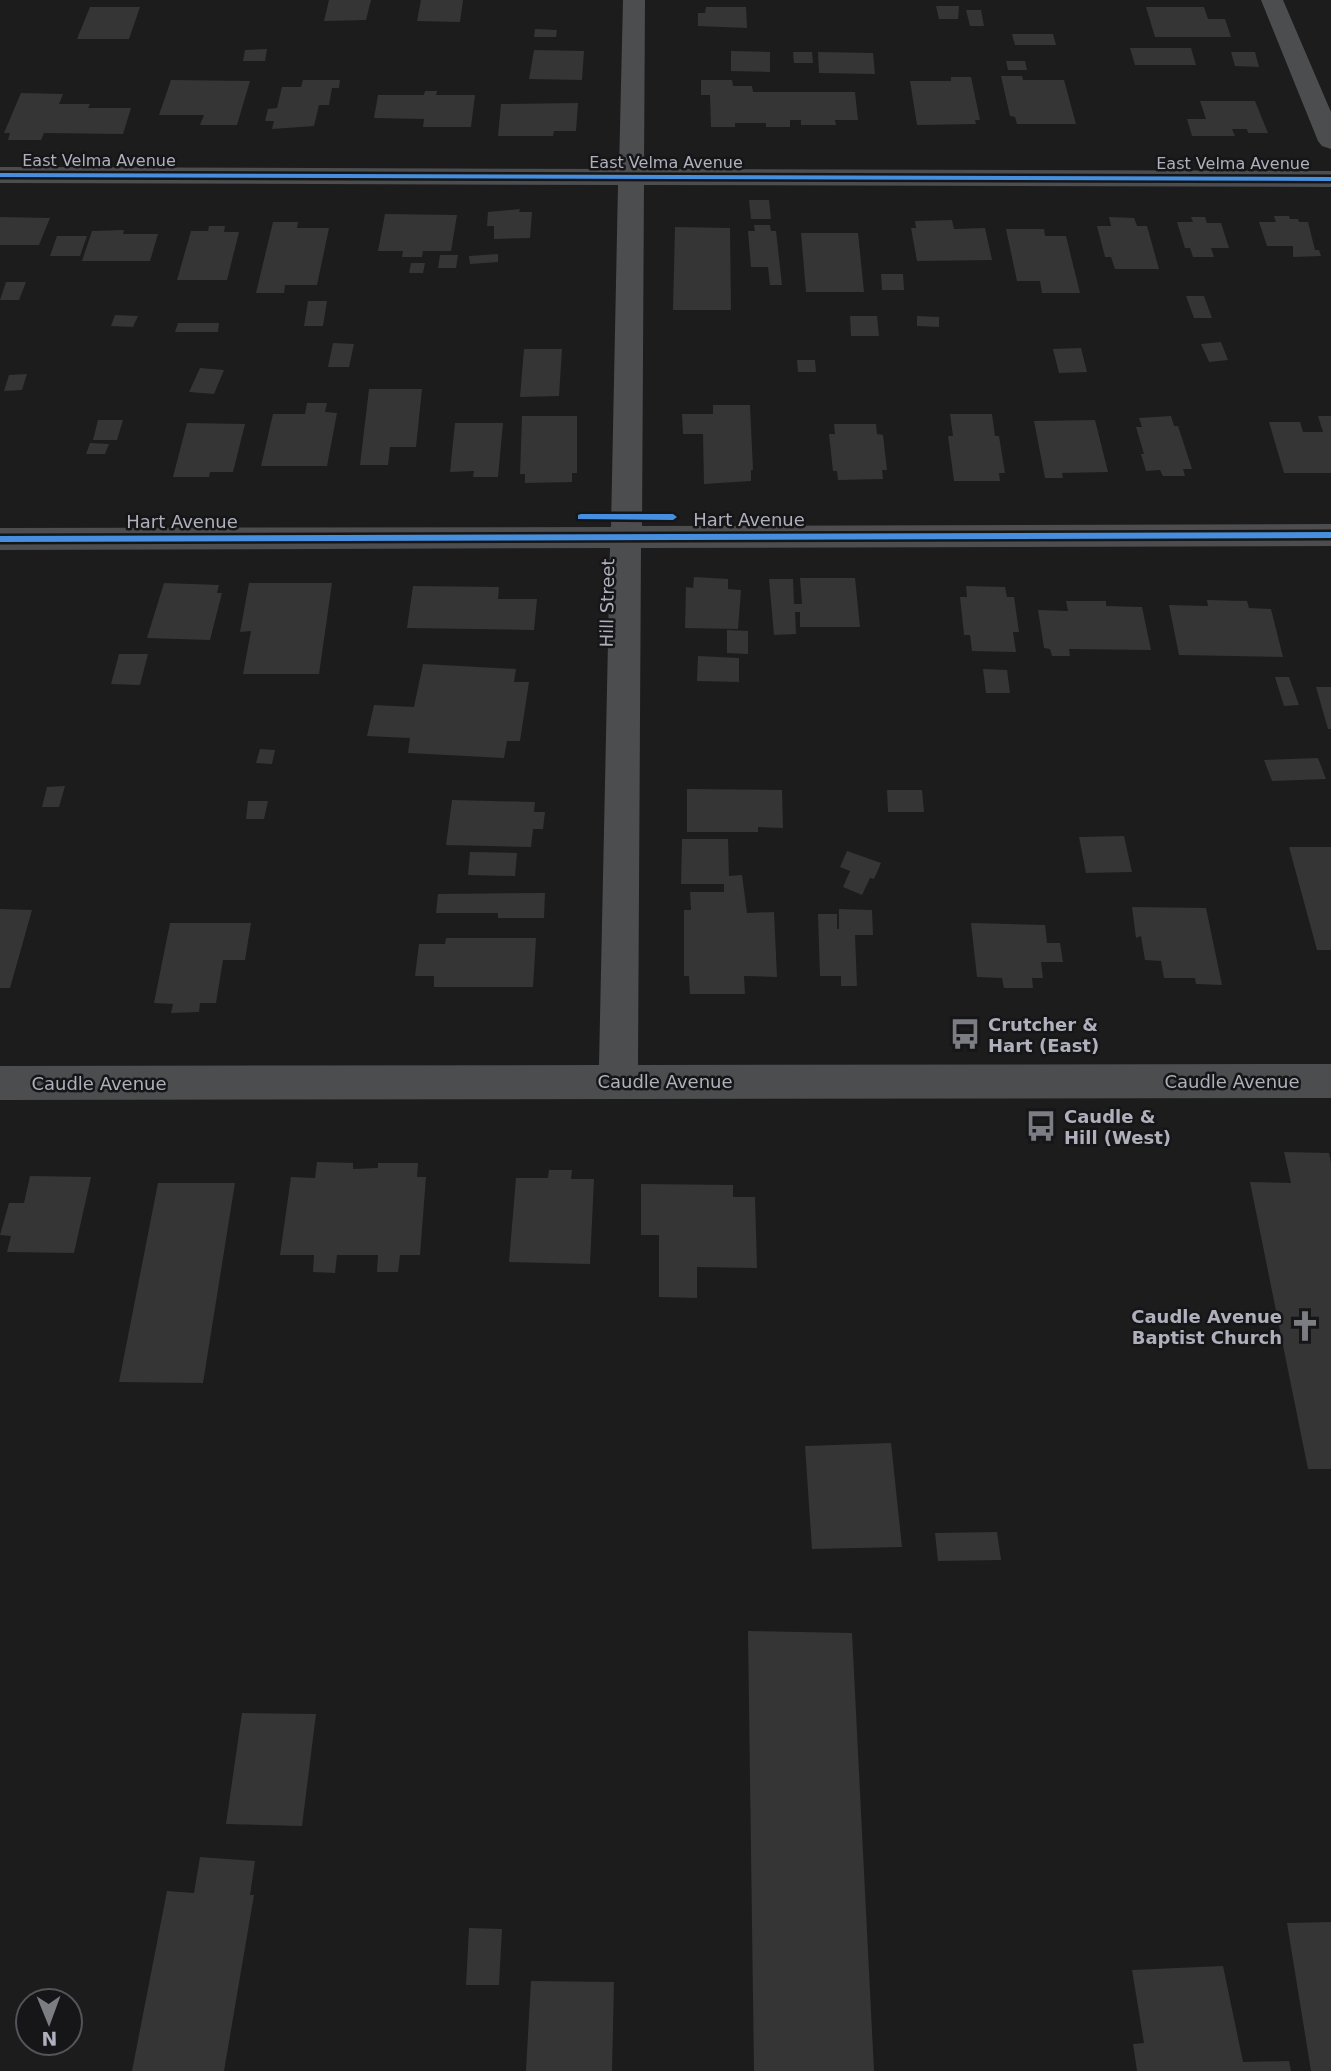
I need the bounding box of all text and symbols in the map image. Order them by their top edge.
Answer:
street label: East Velma Avenue [22,151,176,170]
street label: East Velma Avenue [589,153,743,172]
street label: East Velma Avenue [1156,154,1310,173]
street label: Hart Avenue [693,509,805,530]
street label: Hart Avenue [126,511,238,532]
street label: Hill Street [596,558,618,648]
place label: Crutcher & Hart (East) [988,1014,1099,1056]
bus stop icon: Crutcher & Hart (East) [948,1017,982,1051]
street label: Caudle Avenue [597,1071,733,1092]
street label: Caudle Avenue [1164,1071,1300,1092]
street label: Caudle Avenue [31,1073,167,1094]
place label: Caudle & Hill (West) [1064,1106,1171,1148]
bus stop icon: Caudle & Hill (West) [1024,1109,1058,1143]
place label: Caudle Avenue Baptist Church [1131,1306,1282,1348]
church icon: Caudle Avenue Baptist Church [1288,1309,1322,1343]
north arrow [14,1987,84,2057]
text: N [41,2028,57,2050]

